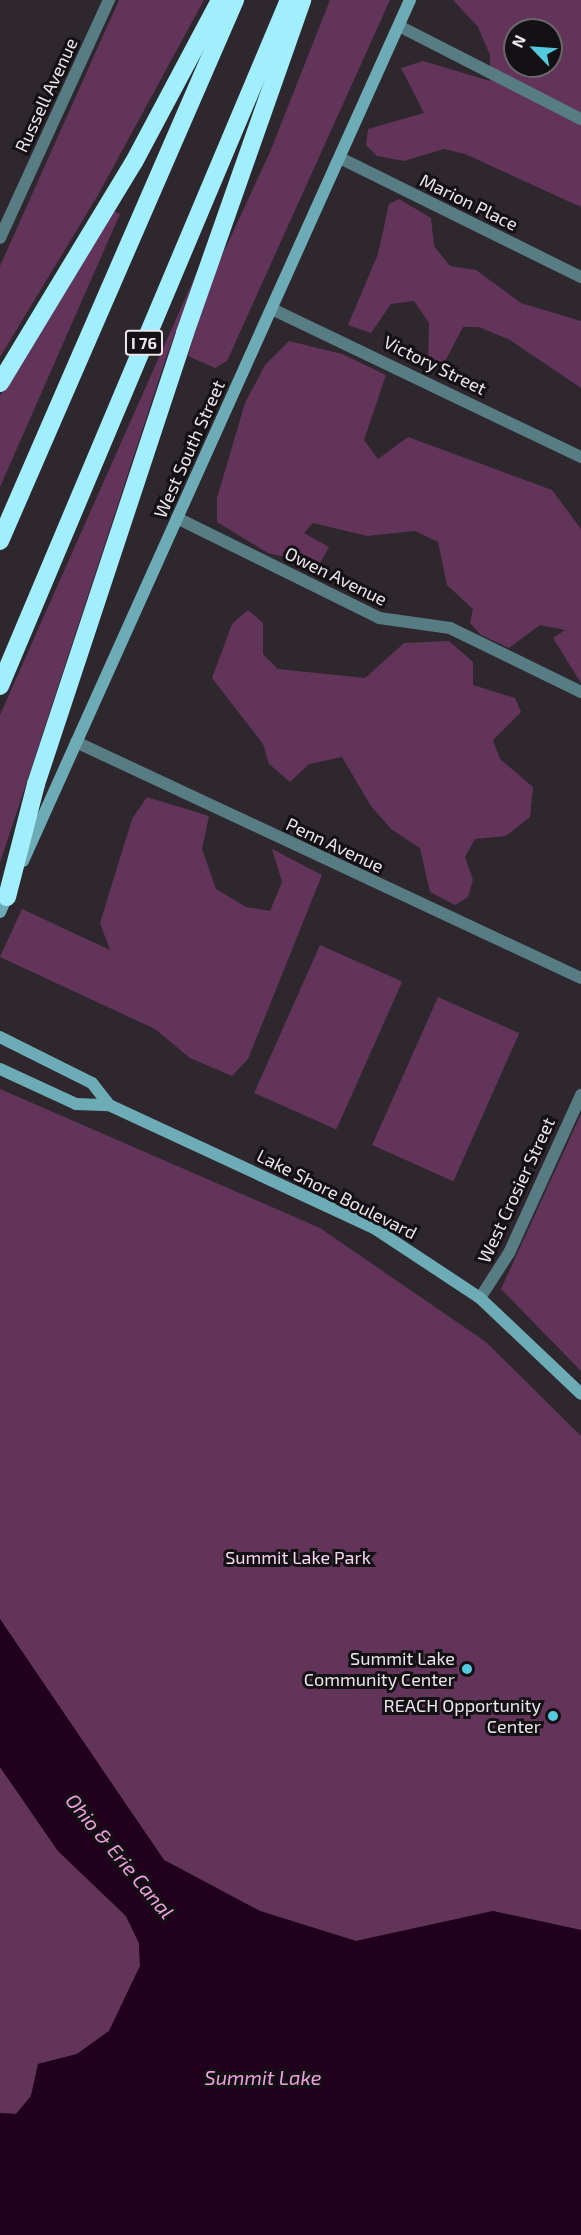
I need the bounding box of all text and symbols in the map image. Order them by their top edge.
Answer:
north arrow [503,18,563,78]
text: N [507,32,529,50]
street label: Russell Avenue [10,34,82,156]
street label: Marion Place [417,169,521,235]
road number: I 76 [124,330,164,356]
street label: Victory Street [380,331,490,399]
street label: West South Street [149,377,229,521]
street label: Owen Avenue [281,542,391,610]
street label: Penn Avenue [283,813,387,877]
street label: West Crosier Street [473,1114,559,1266]
street label: Lake Shore Boulevard [253,1144,421,1244]
park label: Summit Lake Park [225,1546,371,1568]
place label: Summit Lake Community Center [303,1648,455,1690]
marker: Summit Lake Community Center [460,1662,474,1676]
place label: REACH Opportunity Center [384,1695,541,1738]
marker: REACH Opportunity Center [546,1709,560,1723]
water label: Ohio & Erie Canal [61,1789,179,1923]
water label: Summit Lake [205,2065,321,2089]

